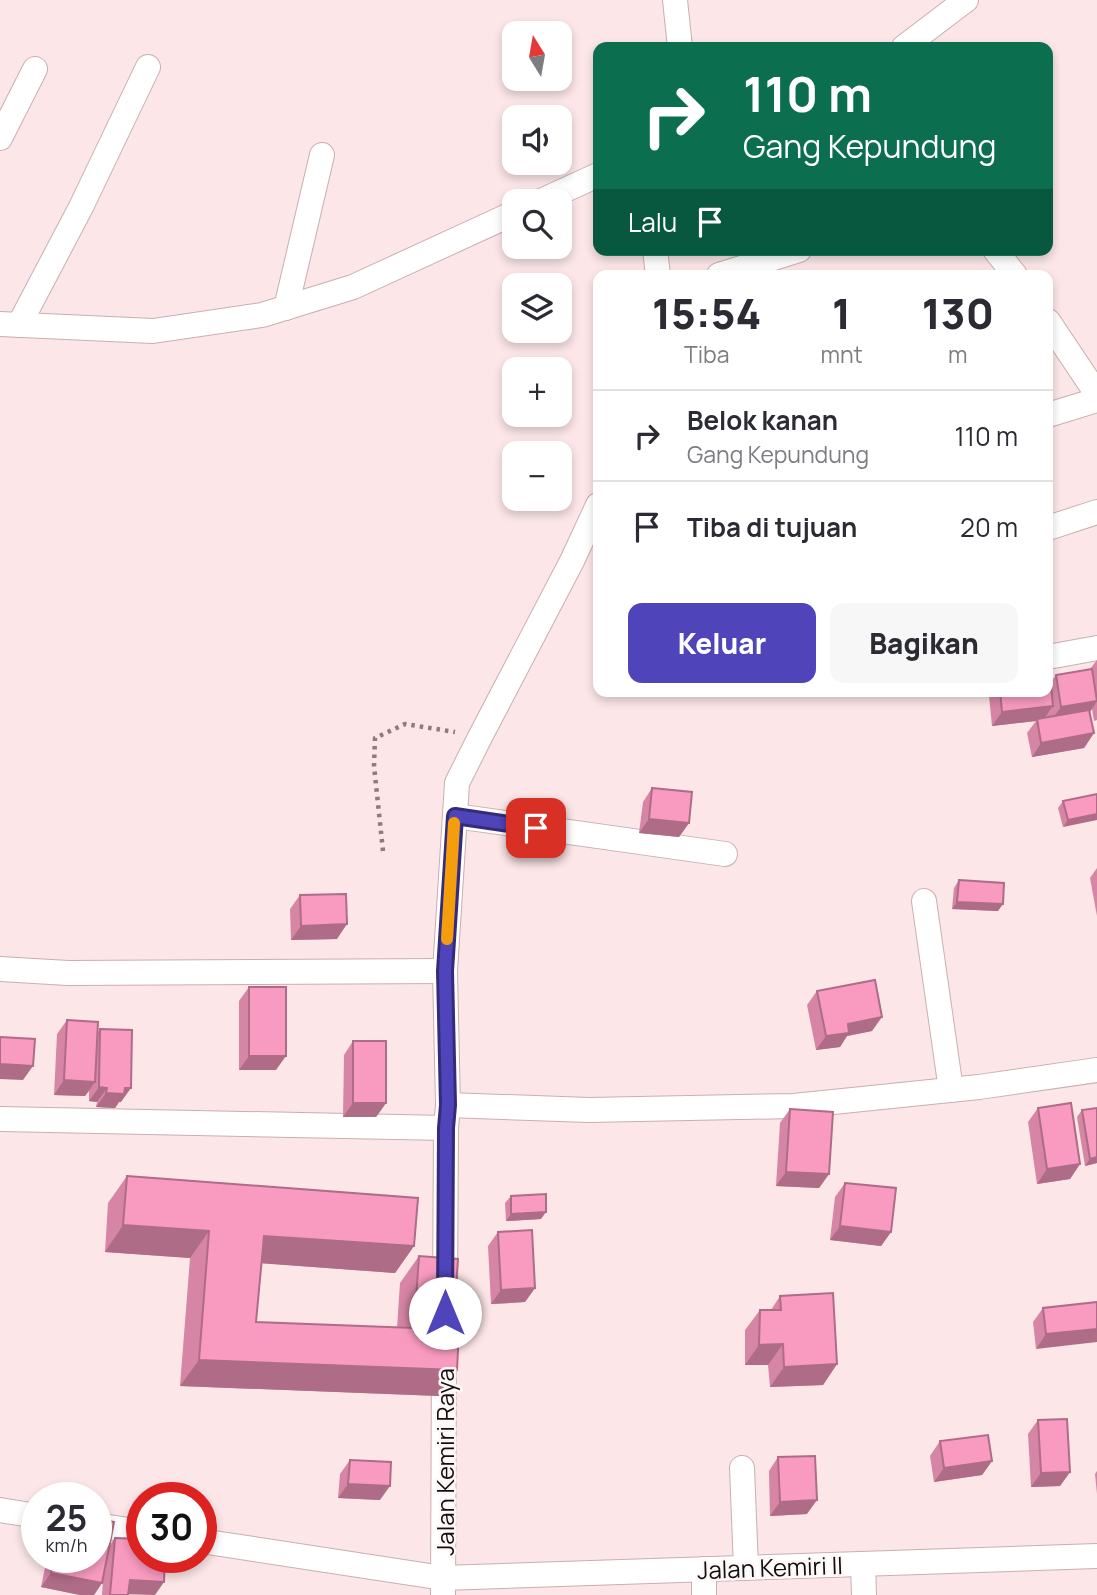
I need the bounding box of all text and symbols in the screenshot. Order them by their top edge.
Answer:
north arrow [502,21,572,91]
map controls [502,21,572,511]
text: 110 m [743,60,872,127]
icon: right [628,70,719,161]
button: sound [502,105,572,175]
text: Gang Kepundung [743,124,996,168]
button: search [502,189,572,259]
icon: arrive [691,203,729,241]
text: Lalu [628,204,677,240]
button: layers [502,273,572,343]
text: 15:54 [652,284,761,342]
text: 1 [832,284,851,342]
text: 130 [922,284,994,342]
text: Tiba [684,338,729,370]
text: mnt [820,338,863,370]
text: m [948,338,968,370]
button: + [502,357,572,427]
text: Belok kanan [687,402,838,438]
icon: right [628,417,666,455]
text: 110 m [955,418,1018,454]
text: Gang Kepundung [687,438,869,470]
button: − [502,441,572,511]
icon: arrive [628,508,666,546]
text: Tiba di tujuan [687,509,857,545]
text: 20 m [960,509,1018,545]
button: Keluar [628,603,816,683]
button: Bagikan [830,603,1018,683]
pin [506,798,566,858]
icon: arrive [517,809,555,847]
position arrow [408,1276,482,1350]
street label: Jalan Kemiri Raya [428,1368,461,1556]
speed limit sign: 30 [126,1482,217,1573]
text: 25 [46,1494,87,1542]
text: km/h [46,1533,87,1557]
street label: Jalan Kemiri II [697,1548,843,1586]

